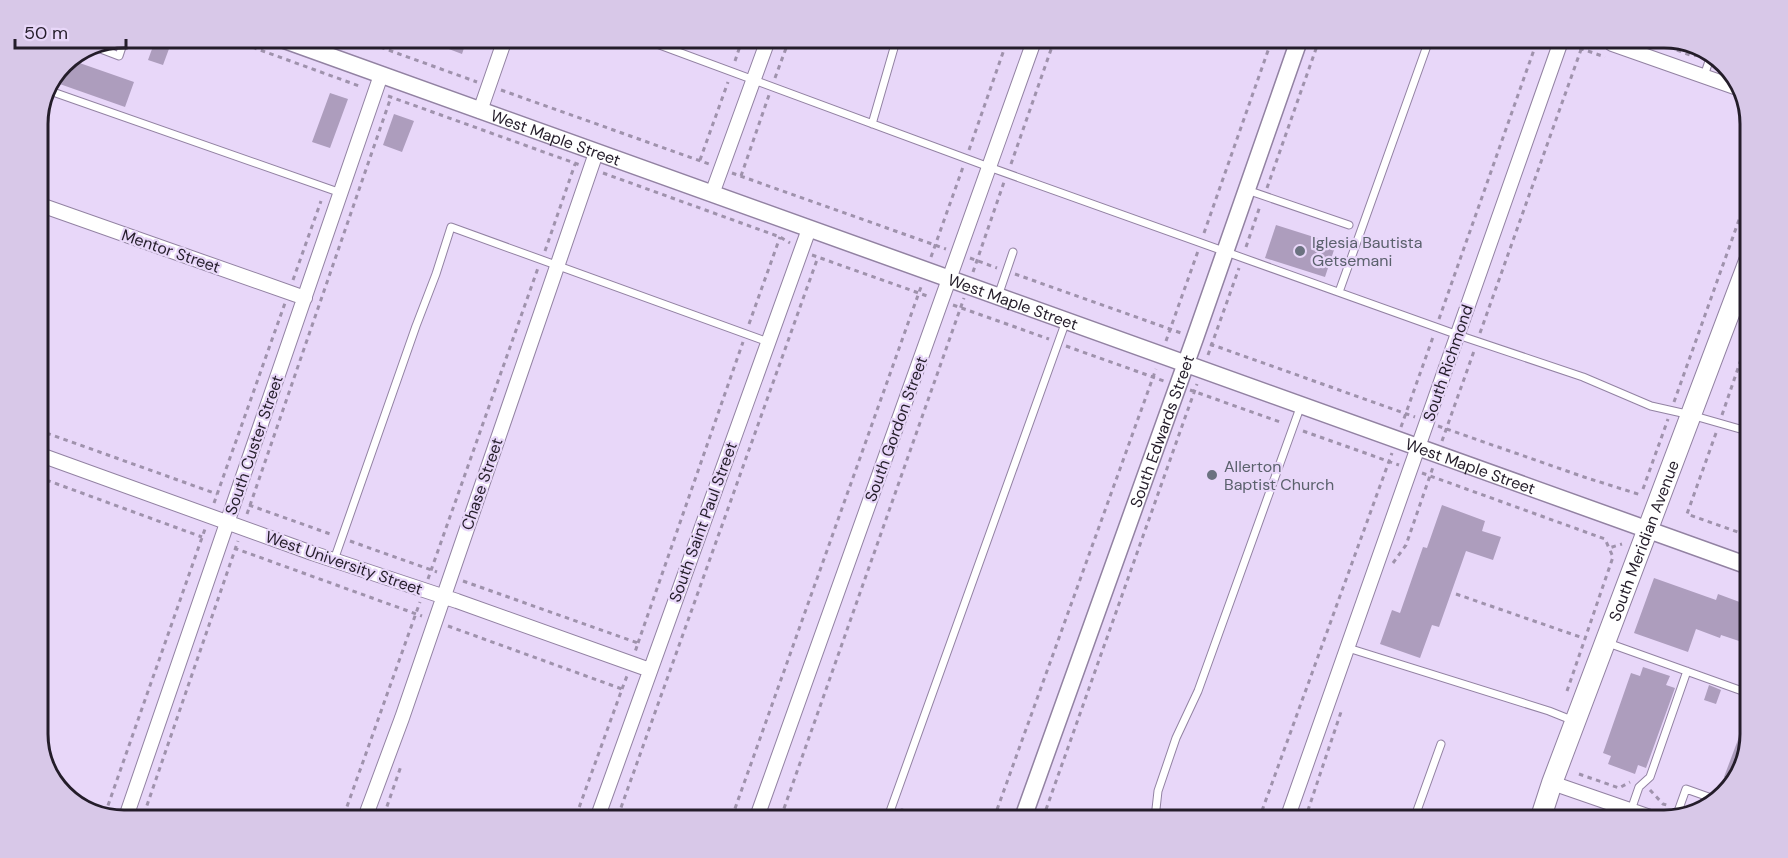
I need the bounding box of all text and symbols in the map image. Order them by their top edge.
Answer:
scale bar [15,12,126,50]
text: 50 m [24,21,68,45]
street label: West Maple Street [488,104,623,170]
street label: Mentor Street [119,224,223,278]
place label: Iglesia Bautista Getsemani [1312,232,1422,271]
marker: Iglesia Bautista Getsemani [1293,244,1307,258]
street label: West Maple Street [945,269,1081,335]
street label: South Richmond [1418,302,1478,424]
street label: South Edwards Street [1125,352,1199,510]
street label: South Gordon Street [860,353,932,505]
street label: South Custer Street [220,372,288,518]
street label: West Maple Street [1403,433,1538,499]
street label: Chase Street [456,435,508,533]
street label: South Saint Paul Street [664,439,742,605]
place label: Allerton Baptist Church [1224,456,1334,495]
street label: South Meridian Avenue [1604,457,1683,624]
marker: Allerton Baptist Church [1205,468,1219,482]
street label: West University Street [263,526,425,600]

